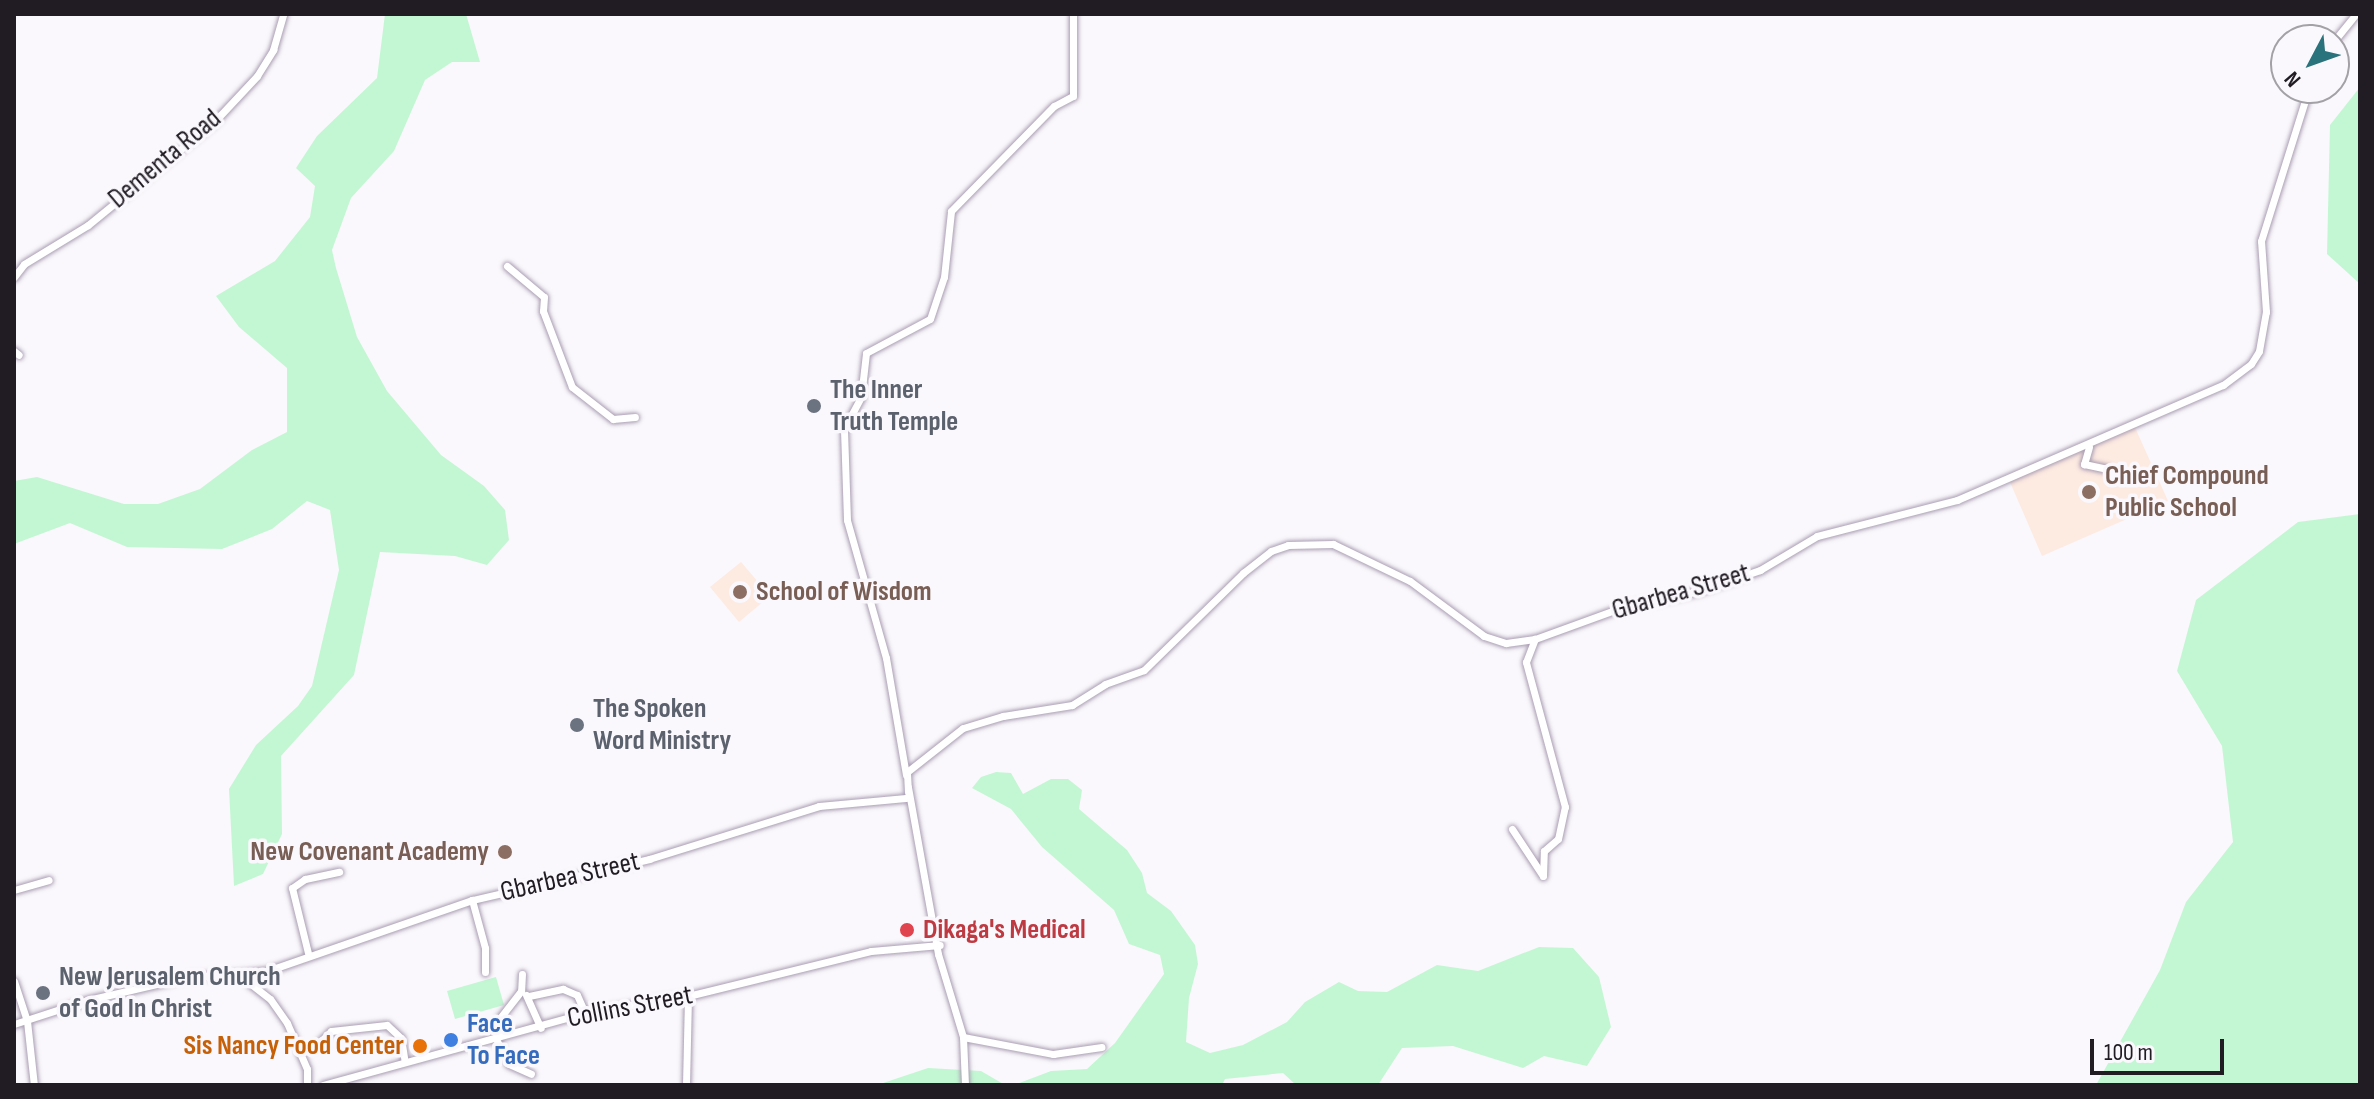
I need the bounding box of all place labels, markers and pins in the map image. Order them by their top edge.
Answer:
place label: The Inner Truth Temple [830,373,958,439]
marker: The Inner Truth Temple [805,397,823,415]
place label: Chief Compound Public School [2105,459,2269,525]
marker: Chief Compound Public School [2080,483,2098,501]
place label: School of Wisdom [756,575,932,609]
marker: School of Wisdom [731,583,749,601]
place label: The Spoken Word Ministry [593,692,731,758]
marker: The Spoken Word Ministry [568,716,586,734]
place label: New Covenant Academy [250,835,489,869]
marker: New Covenant Academy [496,843,514,861]
place label: Dikaga's Medical [923,913,1086,947]
marker: Dikaga's Medical [898,921,916,939]
place label: New Jerusalem Church of God In Christ [59,960,281,1026]
marker: New Jerusalem Church of God In Christ [34,984,52,1002]
place label: Face To Face [467,1007,540,1073]
place label: Sis Nancy Food Center [183,1029,404,1063]
marker: Face To Face [442,1031,460,1049]
marker: Sis Nancy Food Center [411,1037,429,1055]

